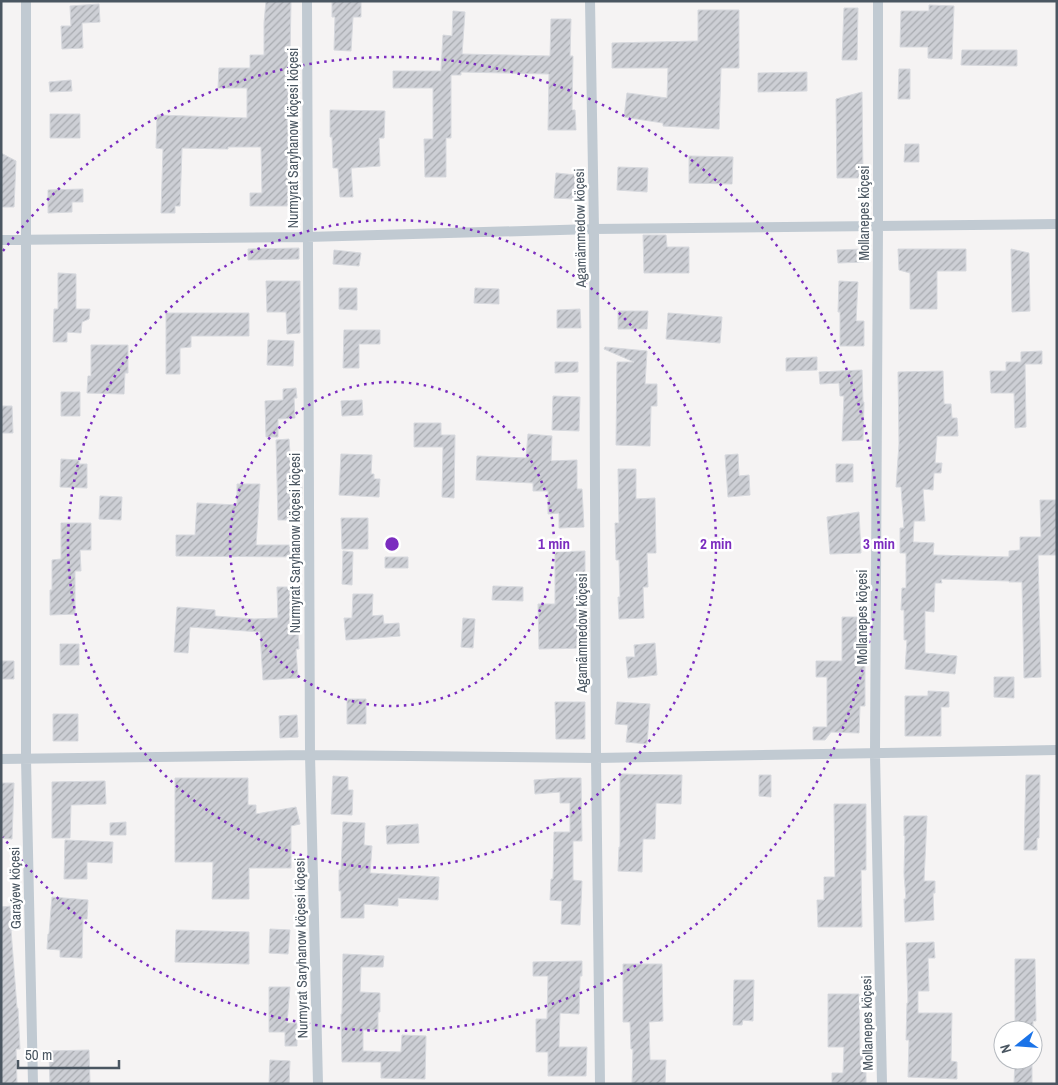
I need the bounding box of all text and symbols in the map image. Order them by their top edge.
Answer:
street label: Nurmyrat Saryhanow köçesi köçesi [284,48,302,228]
street label: Mollanepes köçesi [855,165,873,261]
street label: Agamämmedow köçesi [570,168,590,289]
street label: Nurmyrat Saryhanow köçesi köçesi [286,453,304,633]
text: 1 min [538,533,570,554]
text: 2 min [700,533,732,554]
text: 3 min [863,533,895,554]
centre of rings [383,535,401,553]
street label: Mollanepes köçesi [853,569,871,665]
street label: Agamämmedow köçesi [573,573,591,694]
street label: Garaýew köçesi [5,847,25,929]
street label: Nurmyrat Saryhanow köçesi köçesi [290,858,312,1038]
street label: Mollanepes köçesi [857,975,877,1071]
north arrow [993,1020,1043,1070]
scale bar [18,1038,119,1070]
text: N [996,1042,1015,1055]
text: 50 m [25,1044,52,1065]

